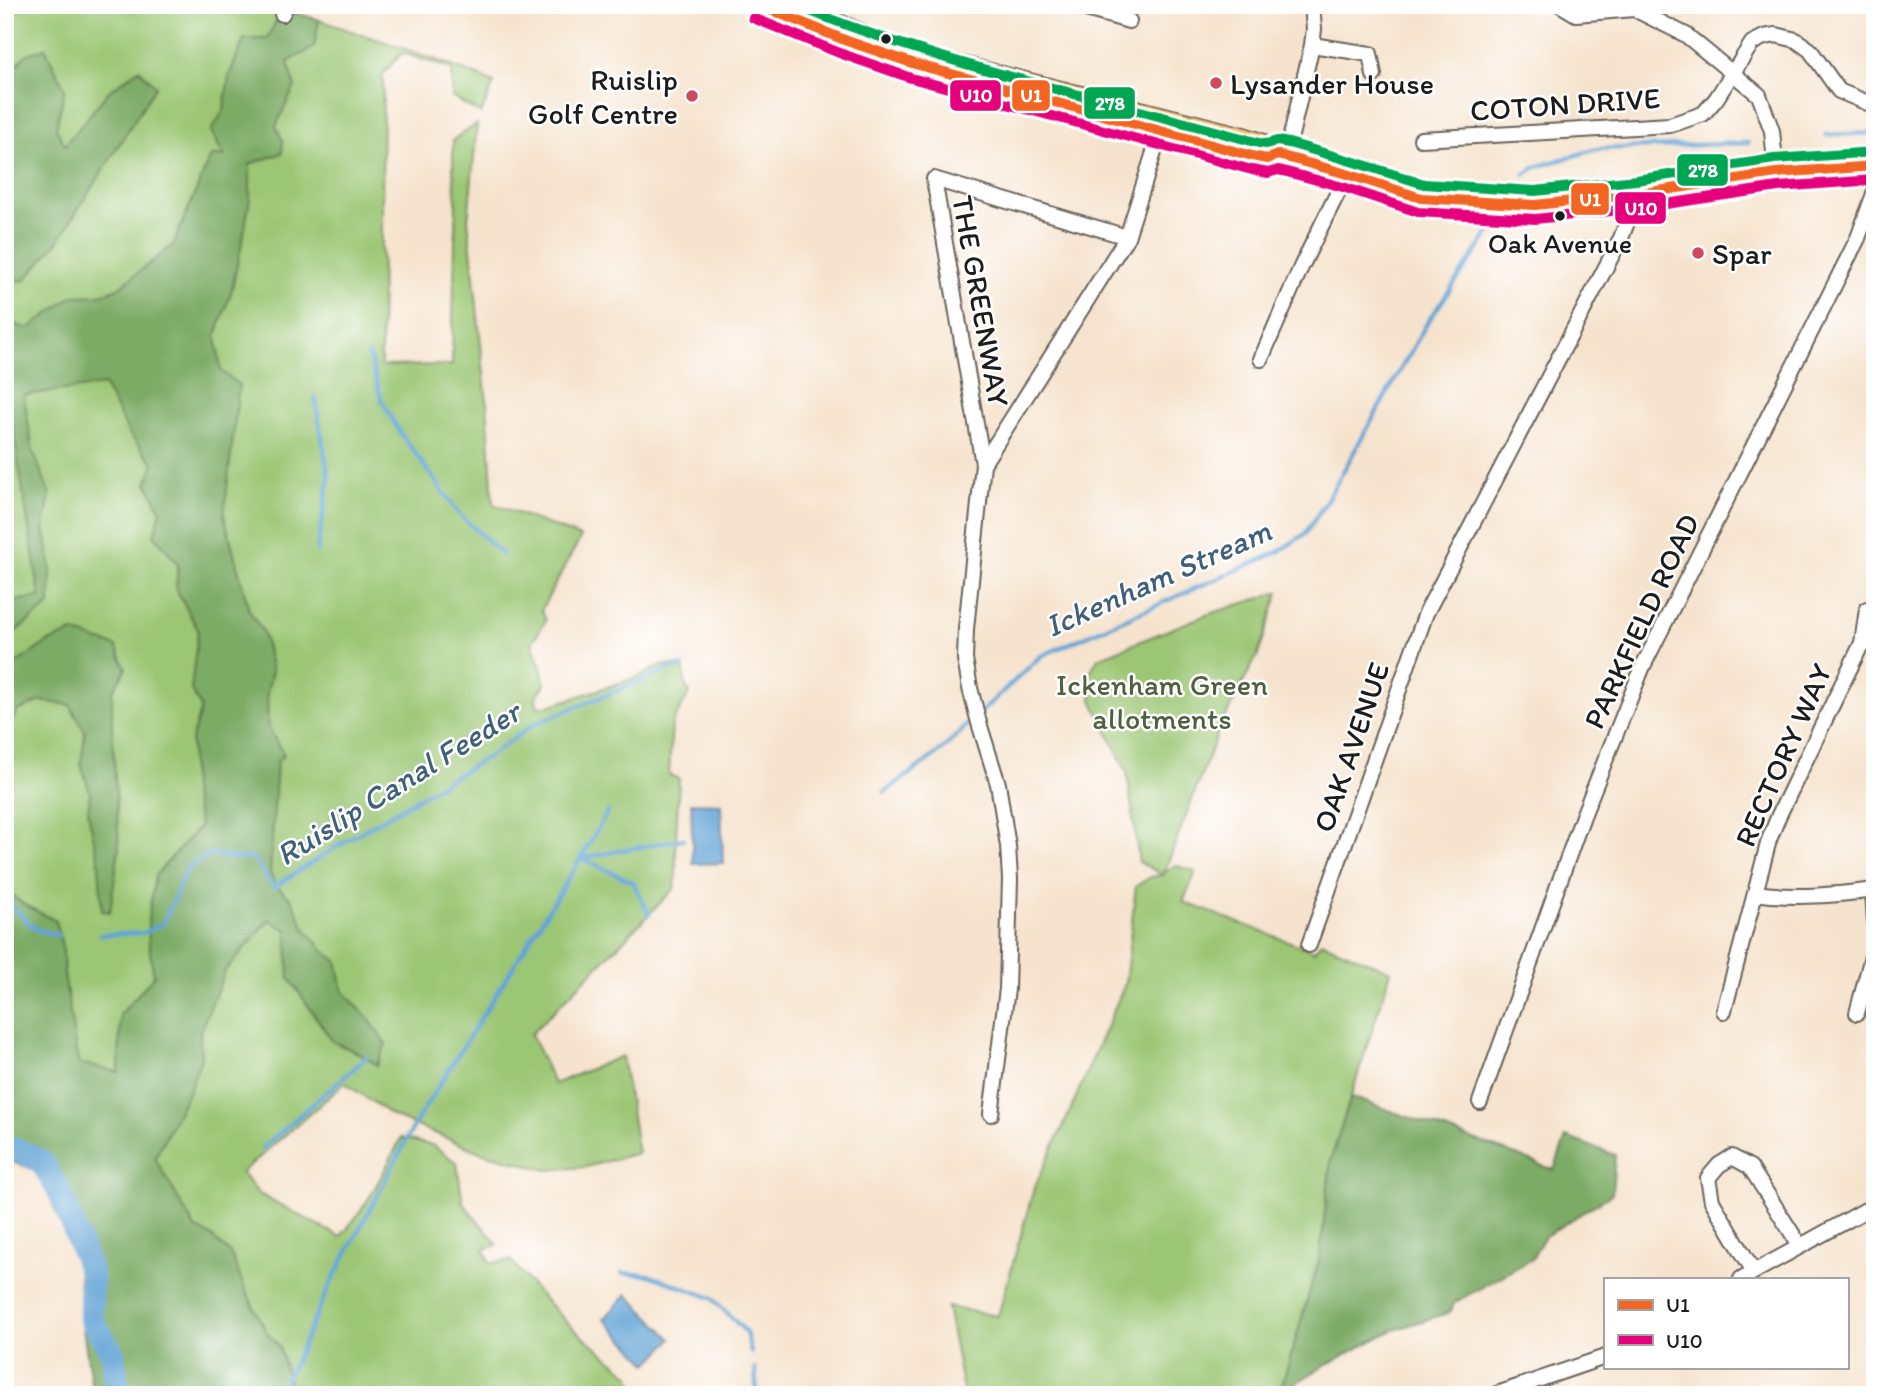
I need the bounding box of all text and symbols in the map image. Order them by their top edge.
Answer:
unlabelled marker [879,32,893,46]
place label: Ruislip Golf Centre [528,61,678,132]
place label: Lysander House [1230,65,1434,102]
marker: Lysander House [1208,75,1224,91]
line badge: U10 [949,79,1002,112]
line badge: U1 [1011,79,1051,112]
street label: COTON DRIVE [1469,79,1661,129]
text: U10 [959,84,993,107]
text: U1 [1020,84,1042,107]
line badge: 278 [1083,86,1136,120]
marker: Ruislip Golf Centre [684,88,700,104]
text: 278 [1095,92,1125,115]
line badge: 278 [1676,153,1729,187]
text: 278 [1688,159,1718,182]
line badge: U1 [1570,182,1610,216]
text: U1 [1579,188,1601,211]
line badge: U10 [1614,191,1667,225]
street label: THE GREENWAY [944,193,1018,409]
text: U10 [1624,197,1658,220]
marker: Oak Avenue [1553,209,1567,223]
place label: Oak Avenue [1488,226,1632,260]
place label: Spar [1712,235,1772,272]
marker: Spar [1690,245,1706,261]
street label: PARKFIELD ROAD [1575,508,1707,734]
water label: Ickenham Stream [1039,511,1277,645]
street label: OAK AVENUE [1305,657,1397,837]
street label: RECTORY WAY [1726,658,1840,852]
park label: Ickenham Green allotments [1056,666,1268,737]
water label: Ruislip Canal Feeder [269,691,530,873]
legend [1604,1278,1848,1368]
text: U1 [1666,1292,1690,1317]
text: U10 [1666,1328,1703,1353]

